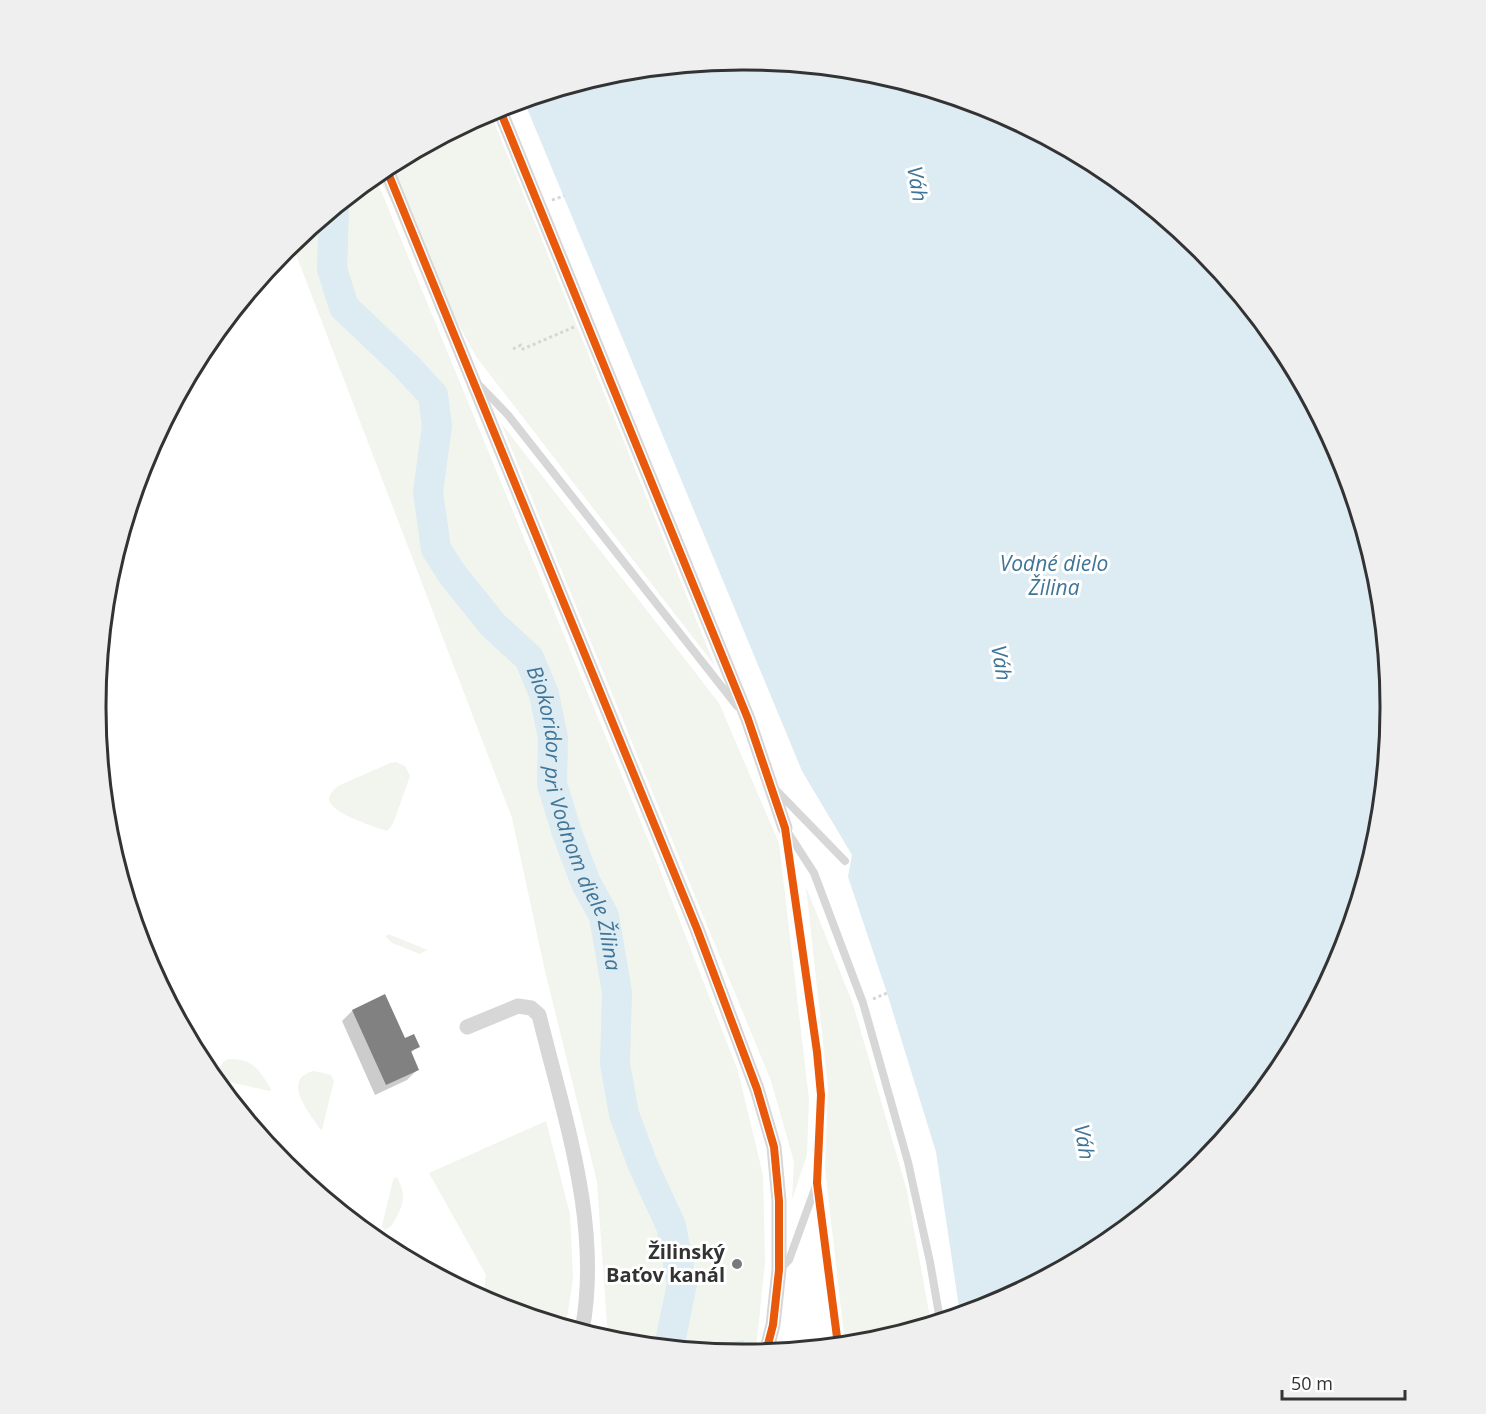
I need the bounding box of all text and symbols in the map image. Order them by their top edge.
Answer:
water label: Váh [901,164,935,204]
water label: Vodné dielo Žilina [1000,549,1108,601]
water label: Váh [985,643,1019,683]
water label: Biokoridor pri Vodnom diele Žilina [521,661,628,973]
water label: Váh [1068,1122,1102,1162]
place label: Žilinský Baťov kanál [606,1238,726,1288]
marker: Žilinský Baťov kanál [730,1257,744,1271]
scale bar [1282,1363,1405,1401]
text: 50 m [1291,1371,1333,1395]

